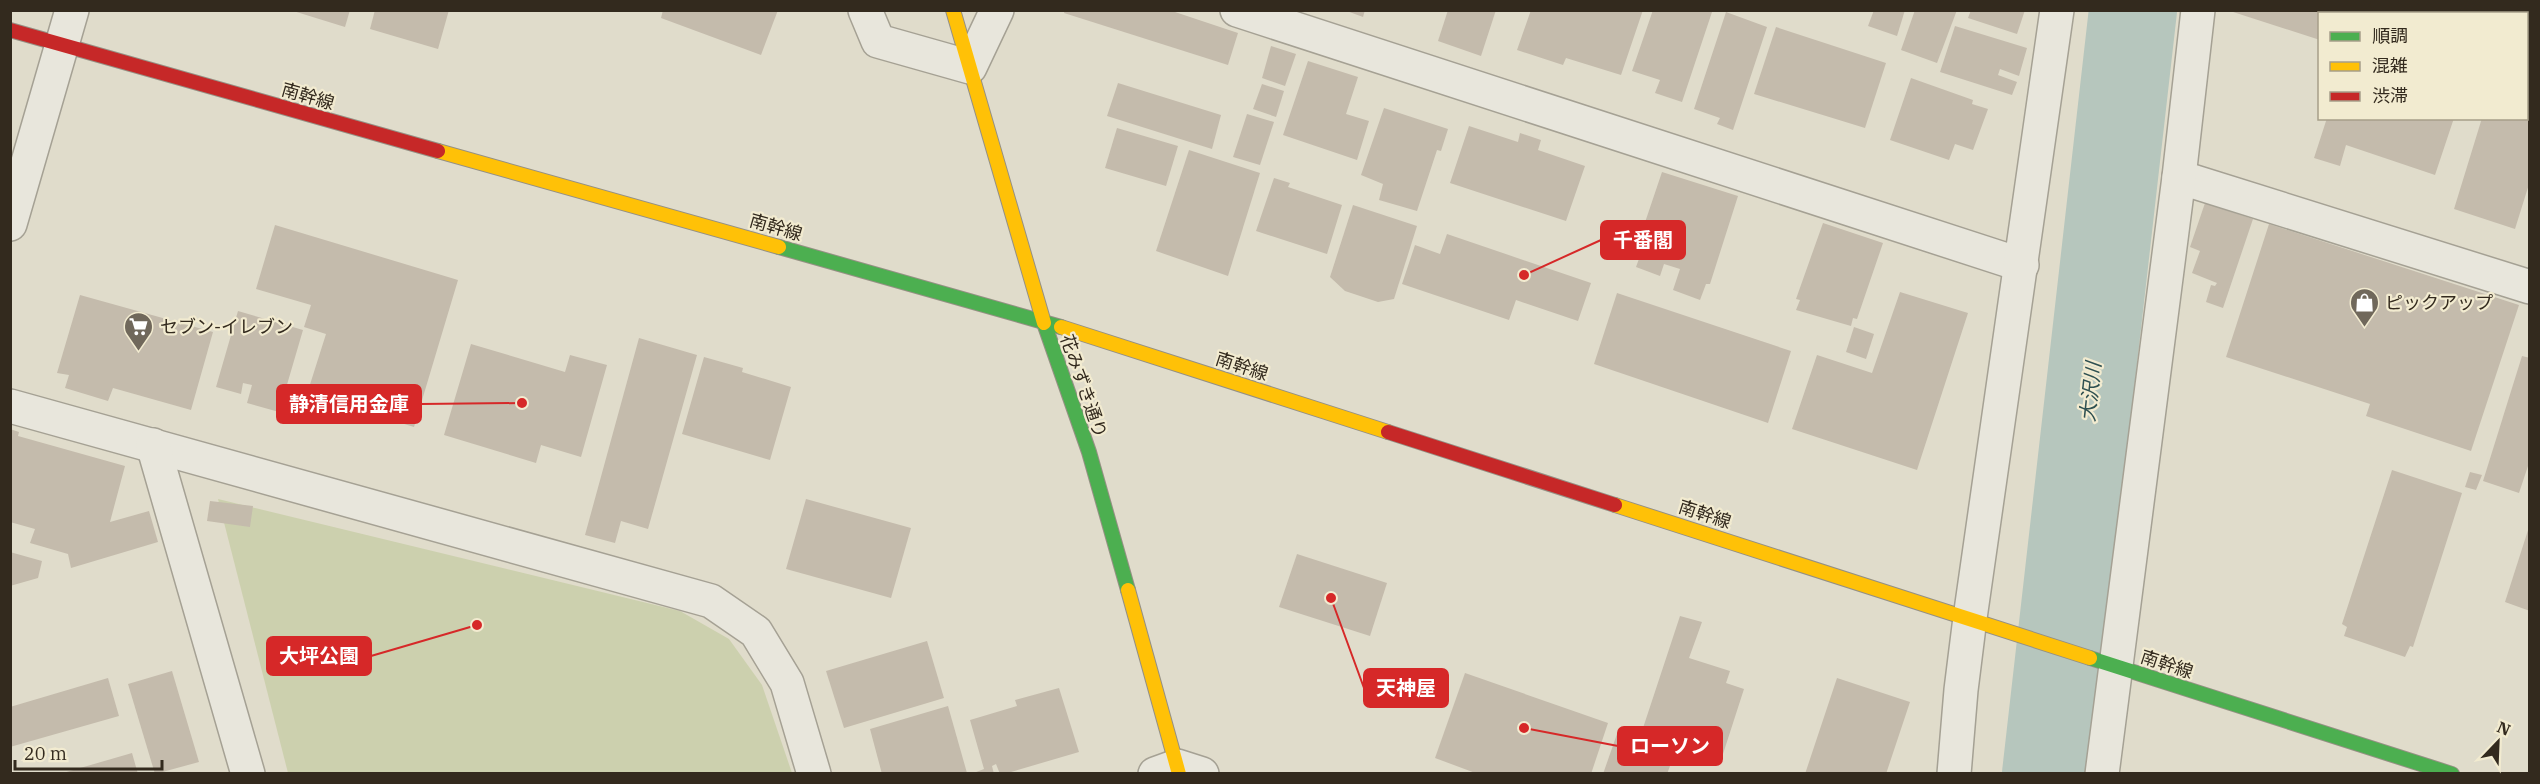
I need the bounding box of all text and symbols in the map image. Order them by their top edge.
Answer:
legend [2318,12,2528,120]
text: 順調 [2372,24,2408,47]
text: 混雑 [2372,54,2408,77]
street label: 南幹線 [279,78,337,114]
text: 渋滞 [2372,84,2408,107]
street label: 南幹線 [747,209,805,245]
callout: 千番閣 [1601,221,1685,259]
text: 千番閣 [1613,226,1673,253]
shop icon: ピックアップ [2348,286,2380,328]
place label: ピックアップ [2385,291,2493,314]
supermarket icon: セブン-イレブン [123,310,155,352]
place label: セブン-イレブン [160,315,293,338]
street label: 花みずき通り [1056,331,1112,441]
street label: 南幹線 [1213,347,1271,385]
water label: 大沢川 [2073,359,2107,423]
callout: 静清信用金庫 [277,385,421,423]
text: 静清信用金庫 [289,390,409,417]
street label: 南幹線 [1676,495,1734,533]
callout: 大坪公園 [267,637,371,675]
text: 大坪公園 [279,642,359,669]
street label: 南幹線 [2138,645,2196,683]
callout: 天神屋 [1364,669,1448,707]
text: 天神屋 [1376,674,1436,701]
north arrow [2468,712,2528,772]
text: N [2494,717,2514,740]
callout: ローソン [1618,727,1722,765]
text: ローソン [1630,732,1710,759]
scale bar [15,733,162,771]
text: 20 m [24,742,67,765]

